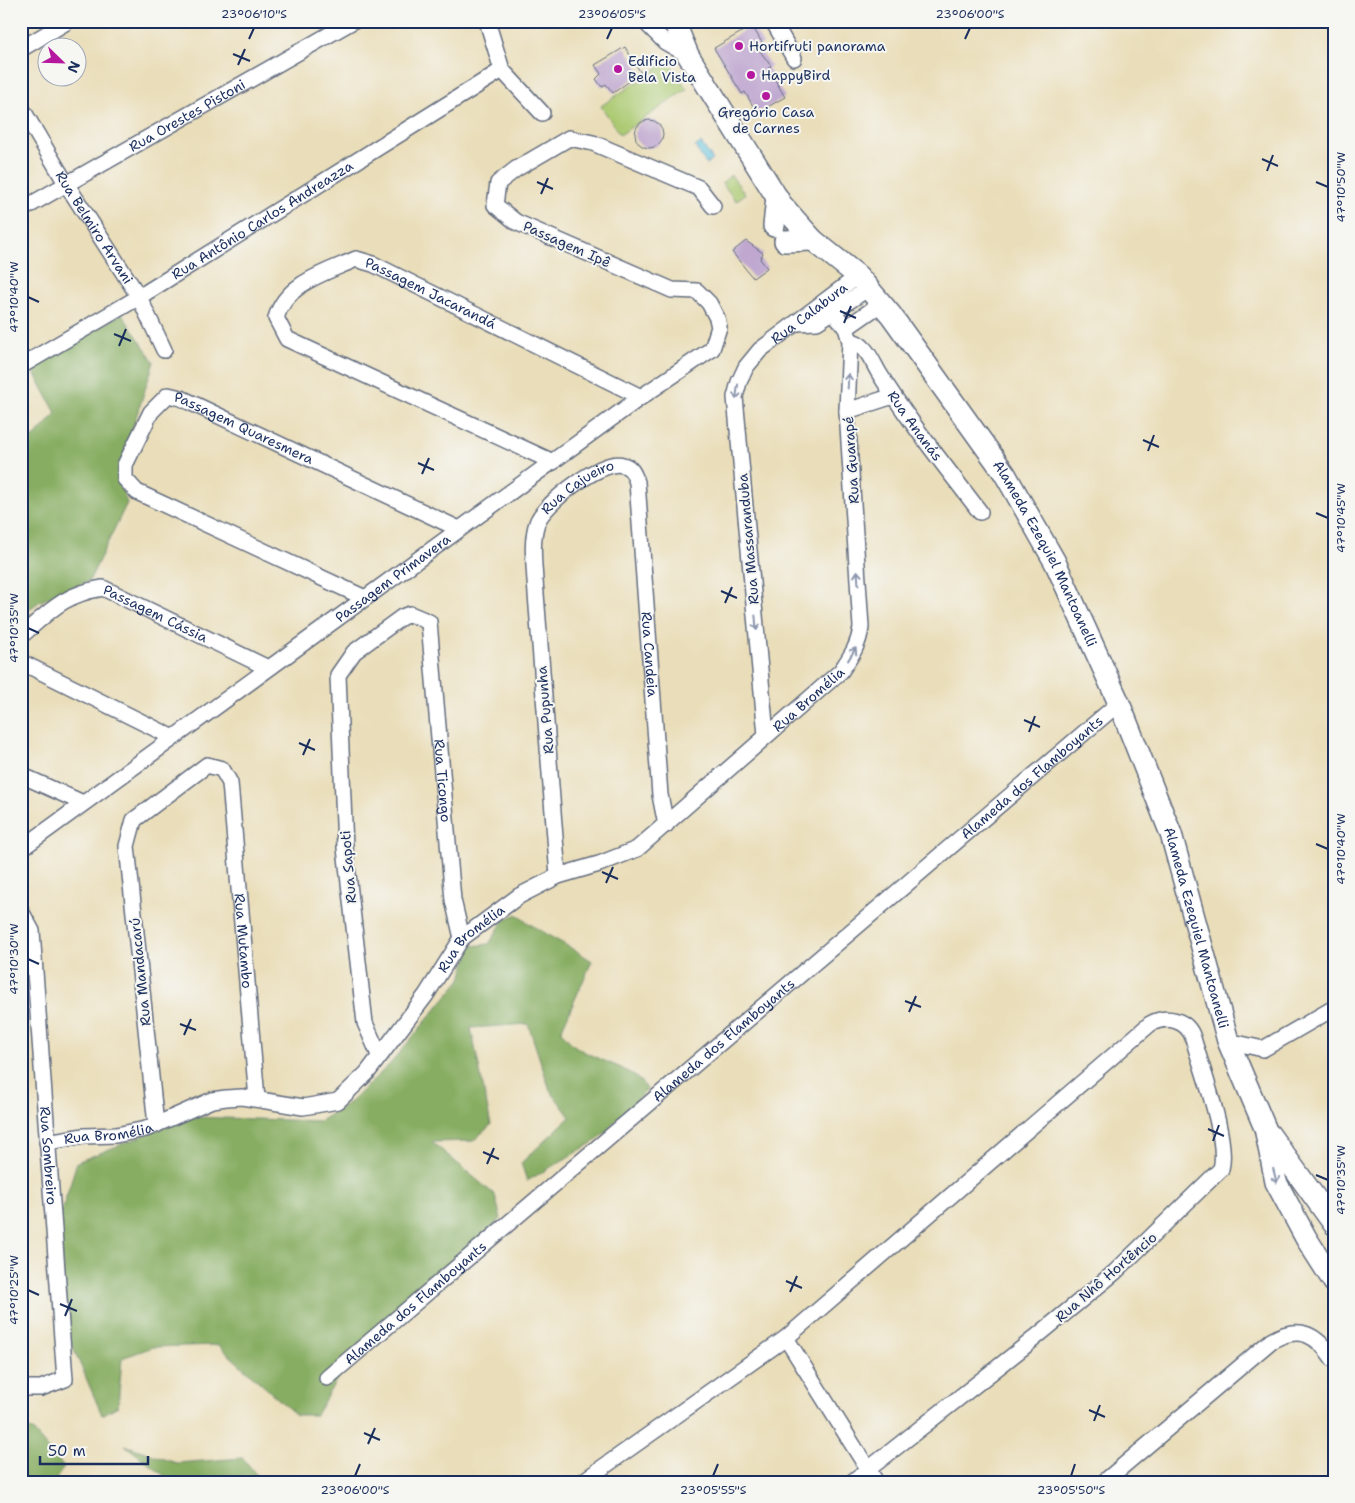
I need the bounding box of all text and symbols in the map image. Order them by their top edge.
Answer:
text: 23°06'10"S [221,6,287,22]
text: 23°06'05"S [578,6,646,22]
text: 23°06'00"S [935,6,1005,22]
place label: Hortifruti panorama [749,37,886,55]
north arrow [38,38,88,88]
marker: Hortifruti panorama [733,40,745,52]
place label: Edificio Bela Vista [628,52,696,86]
text: N [64,58,84,76]
marker: Edificio Bela Vista [612,63,624,75]
place label: HappyBird [761,66,830,84]
marker: HappyBird [745,69,757,81]
street label: Rua Orestes Pistoni [126,75,248,156]
marker: Gregório Casa de Carnes [760,90,772,102]
place label: Gregório Casa de Carnes [718,103,815,137]
text: 47°10'50"W [1333,152,1349,222]
street label: Rua Antônio Carlos Andreazza [168,156,356,283]
street label: Rua Belmiro Arvani [52,168,137,287]
street label: Passagem Ipê [520,217,614,271]
street label: Passagem Jacarandá [363,253,499,333]
text: 47°10'40"W [6,261,22,333]
street label: Rua Calabura [767,278,851,348]
one-way arrow [844,374,853,390]
one-way arrow [732,384,742,400]
street label: Rua Ananás [884,387,947,465]
street label: Passagem Quaresmera [173,388,317,468]
street label: Rua Guarapé [839,415,863,505]
street label: Rua Cajueiro [537,456,616,518]
street label: Alameda Ezequiel Mantoanelli [989,456,1101,650]
street label: Rua Massaranduba [733,473,763,605]
text: 47°10'45"W [1333,483,1349,553]
street label: Passagem Primavera [331,530,454,626]
one-way arrow [854,571,863,587]
street label: Passagem Cássia [100,580,211,646]
text: 47°10'35"W [6,593,22,663]
street label: Rua Candeia [638,611,662,698]
one-way arrow [751,615,761,631]
one-way arrow [848,648,858,662]
street label: Rua Bromélia [769,663,848,736]
street label: Rua Pupunha [532,665,558,755]
street label: Alameda dos Flamboyants [957,712,1107,843]
street label: Rua Ticongo [430,738,455,823]
text: 47°10'40"W [1333,813,1349,885]
street label: Alameda Ezequiel Mantoanelli [1160,824,1233,1030]
street label: Rua Sapoti [336,830,360,904]
street label: Rua Mutambo [230,893,257,989]
street label: Rua Bromélia [434,901,508,976]
street label: Rua Mandacarú [125,917,155,1027]
text: 47°10'30"W [6,923,22,995]
street label: Alameda dos Flamboyants [649,974,798,1106]
street label: Rua Sombreiro [36,1106,61,1205]
street label: Rua Bromélia [62,1118,156,1148]
text: 47°10'35"W [1333,1145,1349,1215]
one-way arrow [1271,1167,1280,1183]
street label: Rua Nhô Hortêncio [1052,1228,1160,1326]
street label: Alameda dos Flamboyants [340,1237,490,1368]
text: 47°10'25"W [6,1255,22,1325]
scale bar [40,1433,148,1465]
text: 50 m [48,1441,86,1461]
text: 23°06'00"S [320,1482,390,1498]
text: 23°05'55"S [680,1482,747,1498]
text: 23°05'50"S [1037,1482,1105,1498]

